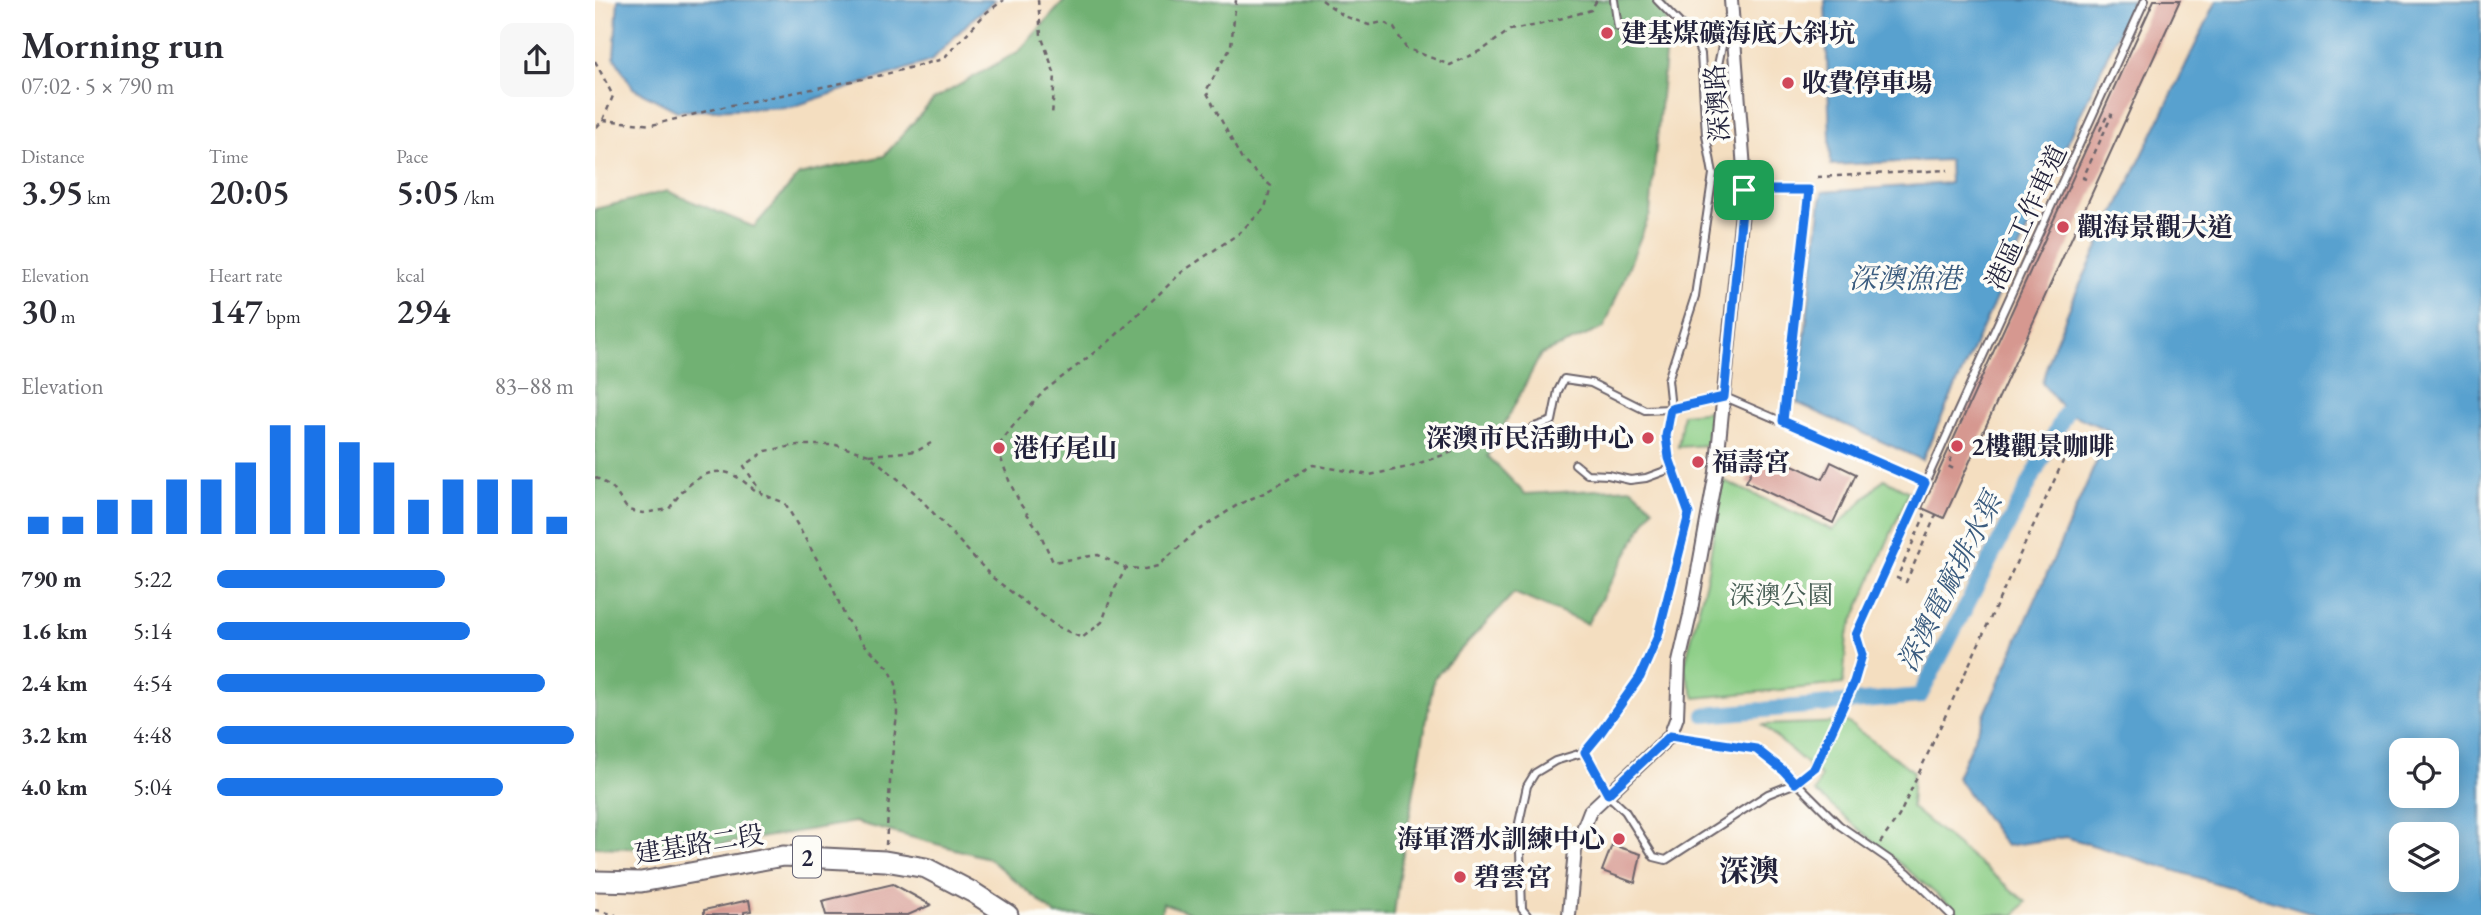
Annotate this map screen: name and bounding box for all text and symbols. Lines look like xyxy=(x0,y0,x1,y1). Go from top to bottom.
place label: 建基煤礦海底大斜坑 xyxy=(1621,16,1855,50)
text: Morning run xyxy=(21,20,224,69)
button: share xyxy=(500,23,574,97)
marker: 建基煤礦海底大斜坑 xyxy=(1599,25,1615,41)
street label: 深澳路 xyxy=(1697,63,1737,143)
place label: 收費停車場 xyxy=(1802,66,1932,100)
text: 07:02 · 5 × 790 m xyxy=(21,71,174,101)
marker: 收費停車場 xyxy=(1780,75,1796,91)
street label: 港區工作車道 xyxy=(1978,139,2074,295)
text: Distance xyxy=(21,144,84,169)
text: Time xyxy=(209,144,248,169)
text: Pace xyxy=(396,144,428,169)
pin xyxy=(1714,160,1774,220)
text: 3.95 xyxy=(21,169,83,214)
text: 20:05 xyxy=(209,169,290,214)
text: 5:05 xyxy=(396,169,460,214)
icon: arrive xyxy=(1725,171,1763,209)
text: km xyxy=(83,185,111,210)
text: /km xyxy=(460,185,495,210)
place label: 觀海景觀大道 xyxy=(2077,210,2233,244)
marker: 觀海景觀大道 xyxy=(2055,219,2071,235)
water label: 深澳漁港 xyxy=(1849,260,1965,296)
text: Elevation xyxy=(21,263,89,288)
text: Heart rate xyxy=(209,263,282,288)
text: kcal xyxy=(396,263,425,288)
text: 30 xyxy=(21,288,57,333)
text: 147 xyxy=(209,288,263,333)
text: 294 xyxy=(396,288,450,333)
text: m xyxy=(57,304,76,329)
text: bpm xyxy=(263,304,301,329)
text: Elevation xyxy=(21,371,104,401)
text: 83–88 m xyxy=(495,371,574,401)
place label: 深澳市民活動中心 xyxy=(1426,421,1634,455)
place label: 2樓觀景咖啡 xyxy=(1971,429,2115,463)
marker: 深澳市民活動中心 xyxy=(1640,430,1656,446)
place label: 港仔尾山 xyxy=(1013,431,1117,465)
marker: 2樓觀景咖啡 xyxy=(1949,438,1965,454)
marker: 港仔尾山 xyxy=(991,440,1007,456)
place label: 福壽宮 xyxy=(1712,445,1790,479)
marker: 福壽宮 xyxy=(1690,454,1706,470)
water label: 深澳電廠排水渠 xyxy=(1888,483,2011,677)
text: 790 m xyxy=(21,564,82,594)
text: 5:22 xyxy=(133,564,172,594)
park label: 深澳公園 xyxy=(1729,578,1833,612)
text: 1.6 km xyxy=(21,616,88,646)
text: 5:14 xyxy=(133,616,172,646)
text: 2.4 km xyxy=(21,668,88,698)
text: 4:54 xyxy=(133,668,172,698)
text: 3.2 km xyxy=(21,720,88,750)
text: 4:48 xyxy=(133,720,172,750)
map controls xyxy=(2389,738,2459,892)
button: locate xyxy=(2389,738,2459,808)
text: 4.0 km xyxy=(21,772,88,802)
text: 5:04 xyxy=(133,772,172,802)
street label: 建基路二段 xyxy=(632,817,766,871)
place label: 海軍潛水訓練中心 xyxy=(1397,822,1605,856)
button: layers xyxy=(2389,822,2459,892)
marker: 海軍潛水訓練中心 xyxy=(1611,831,1627,847)
road number: 2 xyxy=(793,836,821,878)
district label: 深澳 xyxy=(1719,851,1779,890)
place label: 碧雲宮 xyxy=(1474,860,1552,894)
marker: 碧雲宮 xyxy=(1452,869,1468,885)

